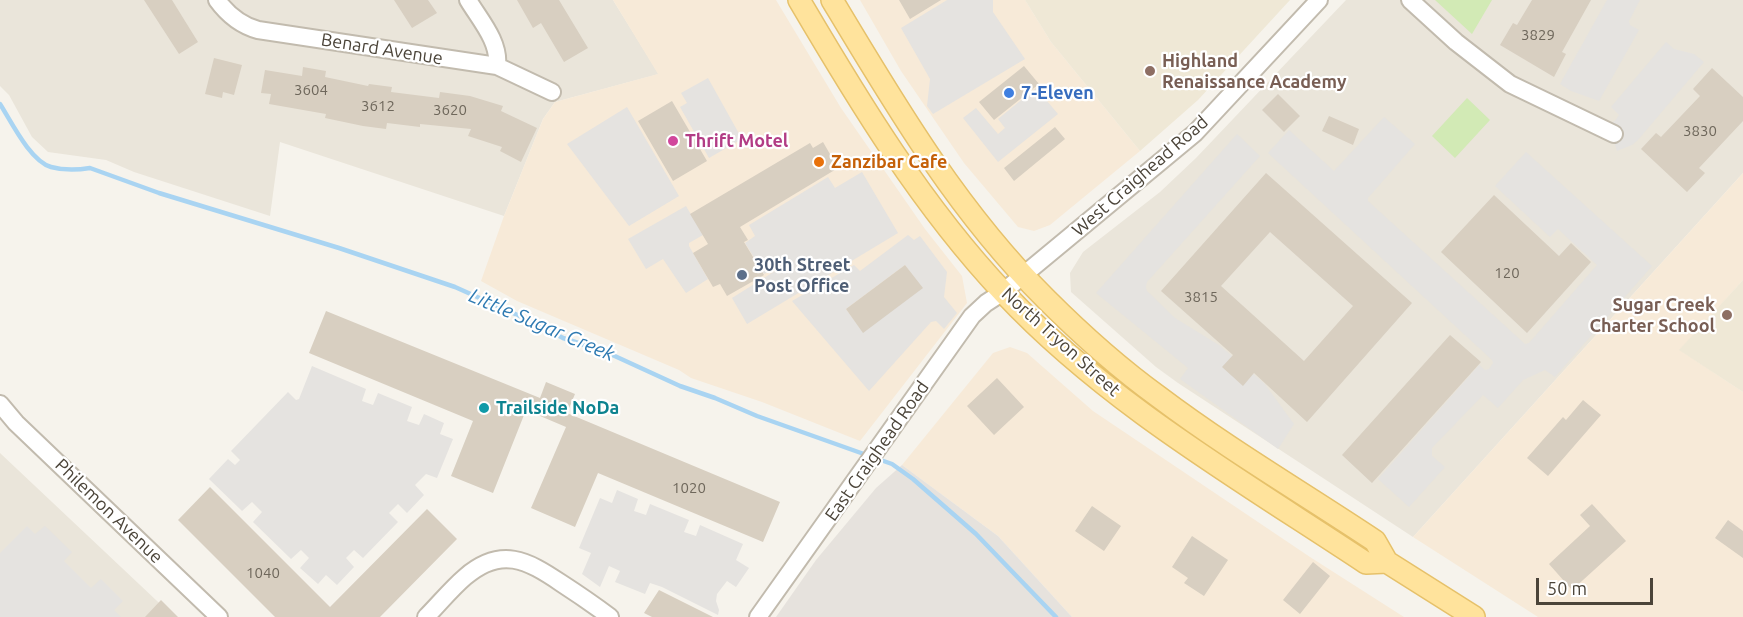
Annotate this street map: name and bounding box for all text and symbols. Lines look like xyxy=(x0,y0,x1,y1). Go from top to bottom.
house number: 3829 xyxy=(1521,26,1555,44)
street label: Benard Avenue xyxy=(320,29,444,69)
place label: Highland Renaissance Academy xyxy=(1162,50,1347,92)
marker: Highland Renaissance Academy xyxy=(1143,64,1157,78)
house number: 3604 xyxy=(294,81,328,99)
place label: 7-Eleven xyxy=(1021,82,1094,104)
marker: 7-Eleven xyxy=(1002,86,1016,100)
house number: 3612 xyxy=(361,97,395,115)
house number: 3620 xyxy=(433,101,467,119)
street label: West Craighead Road xyxy=(1068,111,1212,241)
house number: 3830 xyxy=(1683,122,1717,140)
place label: Thrift Motel xyxy=(685,130,788,152)
marker: Thrift Motel xyxy=(666,134,680,148)
place label: Zanzibar Cafe xyxy=(831,151,947,173)
marker: Zanzibar Cafe xyxy=(812,155,826,169)
place label: 30th Street Post Office xyxy=(754,254,851,296)
house number: 120 xyxy=(1494,264,1520,282)
marker: 30th Street Post Office xyxy=(735,268,749,282)
water label: Little Sugar Creek xyxy=(465,283,619,367)
street label: North Tryon Street xyxy=(997,283,1125,401)
house number: 3815 xyxy=(1184,288,1218,306)
place label: Sugar Creek Charter School xyxy=(1590,294,1715,336)
marker: Sugar Creek Charter School xyxy=(1720,308,1734,322)
street label: East Craighead Road xyxy=(821,377,933,525)
place label: Trailside NoDa xyxy=(496,397,619,419)
marker: Trailside NoDa xyxy=(477,401,491,415)
street label: Philemon Avenue xyxy=(51,454,167,568)
house number: 1020 xyxy=(672,479,706,497)
house number: 1040 xyxy=(246,564,280,582)
scale bar xyxy=(1539,566,1656,604)
text: 50 m xyxy=(1547,578,1587,598)

